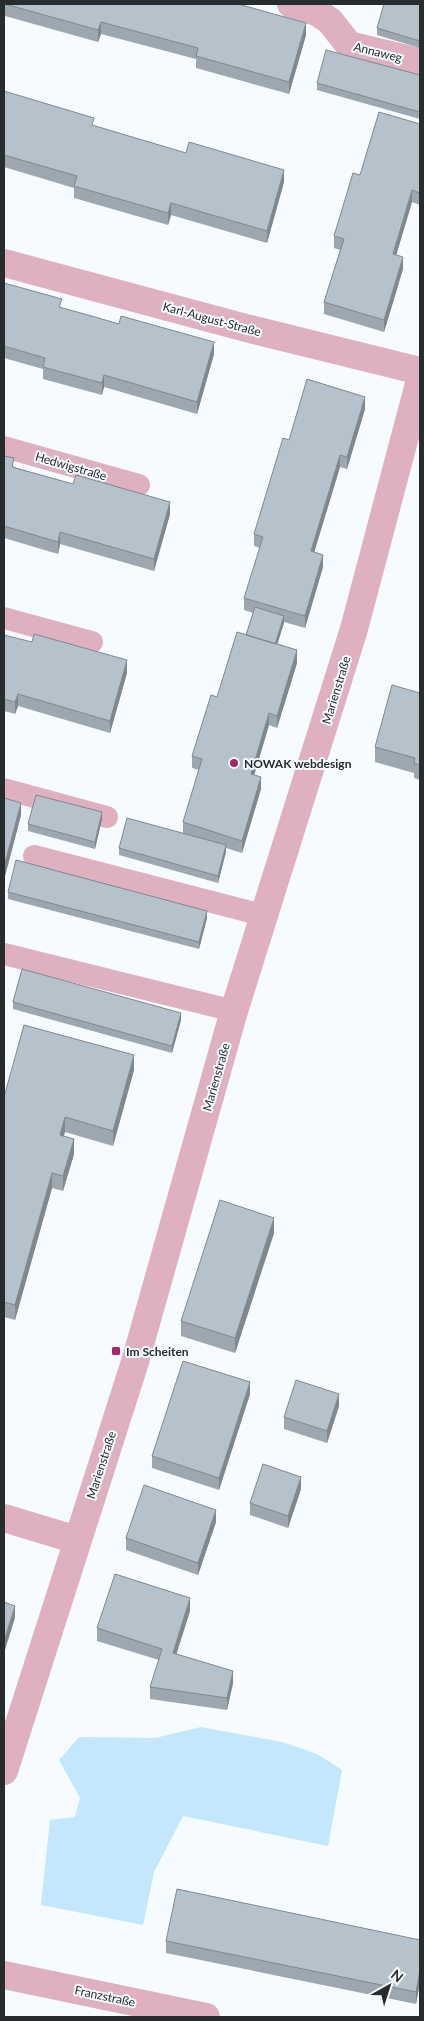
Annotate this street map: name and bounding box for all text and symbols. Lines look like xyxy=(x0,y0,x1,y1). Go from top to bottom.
street label: Annaweg xyxy=(352,39,404,65)
street label: Karl-August-Straße xyxy=(161,299,263,339)
street label: Hedwigstraße xyxy=(34,449,108,483)
street label: Marienstraße xyxy=(319,654,353,726)
place label: NOWAK webdesign xyxy=(244,756,352,771)
marker: NOWAK webdesign xyxy=(228,757,240,769)
street label: Marienstraße xyxy=(199,1041,233,1113)
place label: Im Scheiten xyxy=(126,1344,189,1359)
marker: Im Scheiten xyxy=(110,1345,122,1357)
street label: Marienstraße xyxy=(83,1429,119,1501)
north arrow xyxy=(364,1961,414,2011)
text: N xyxy=(388,1966,407,1986)
street label: Franzstraße xyxy=(73,1982,137,2010)

